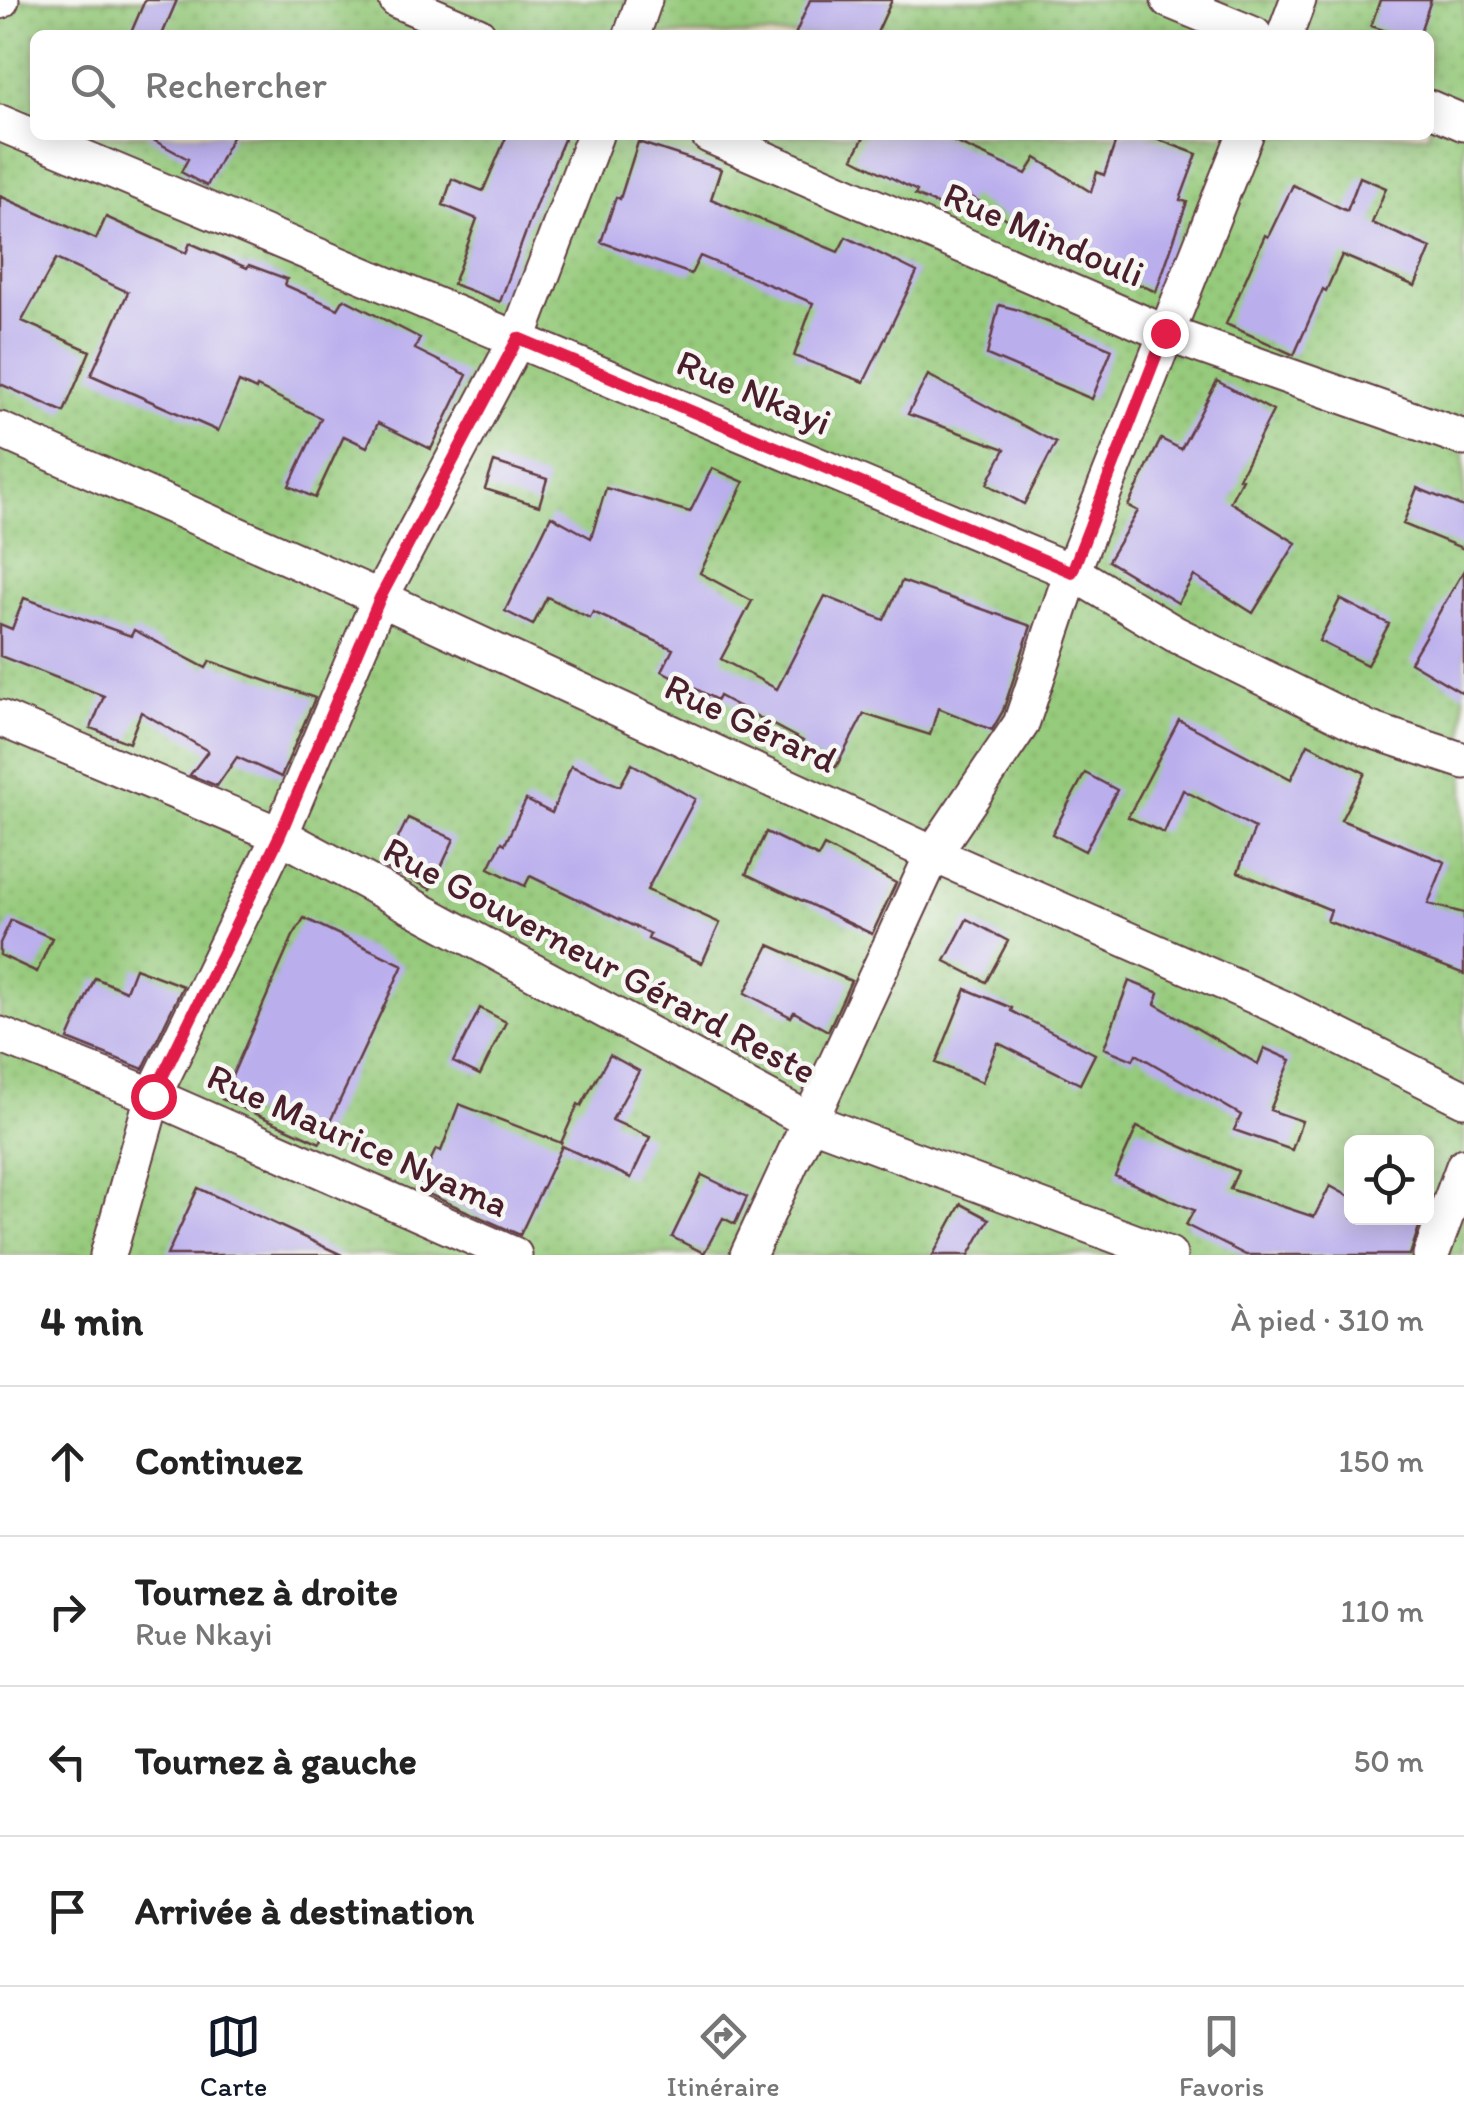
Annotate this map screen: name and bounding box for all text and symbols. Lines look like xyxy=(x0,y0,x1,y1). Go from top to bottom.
search box xyxy=(30,30,1434,140)
icon: search xyxy=(65,58,120,113)
text: Rechercher xyxy=(145,62,327,108)
street label: Rue Mindouli xyxy=(937,171,1151,297)
route end xyxy=(1143,311,1189,357)
street label: Rue Nkayi xyxy=(670,339,838,445)
street label: Rue Gérard xyxy=(658,663,845,783)
street label: Rue Gouverneur Gérard Reste xyxy=(376,826,824,1094)
street label: Rue Maurice Nyama xyxy=(200,1053,516,1227)
route start xyxy=(131,1074,177,1120)
map controls xyxy=(1344,1135,1434,1225)
button: locate xyxy=(1344,1135,1434,1225)
text: 4 min xyxy=(40,1295,143,1346)
text: À pied · 310 m xyxy=(1231,1301,1424,1339)
icon: ahead xyxy=(40,1434,95,1489)
text: Continuez xyxy=(135,1438,303,1484)
text: 150 m xyxy=(1339,1442,1424,1480)
text: Tournez à droite xyxy=(135,1569,398,1615)
icon: right xyxy=(40,1584,95,1639)
text: 110 m xyxy=(1340,1592,1424,1630)
text: Rue Nkayi xyxy=(135,1615,272,1653)
icon: left xyxy=(40,1734,95,1789)
text: Tournez à gauche xyxy=(135,1738,417,1784)
text: 50 m xyxy=(1353,1742,1424,1780)
icon: arrive xyxy=(40,1884,95,1939)
text: Arrivée à destination xyxy=(135,1888,474,1934)
tab: Carte xyxy=(200,2009,267,2103)
tab: Itinéraire xyxy=(667,2009,780,2103)
tab: Favoris xyxy=(1179,2009,1264,2103)

